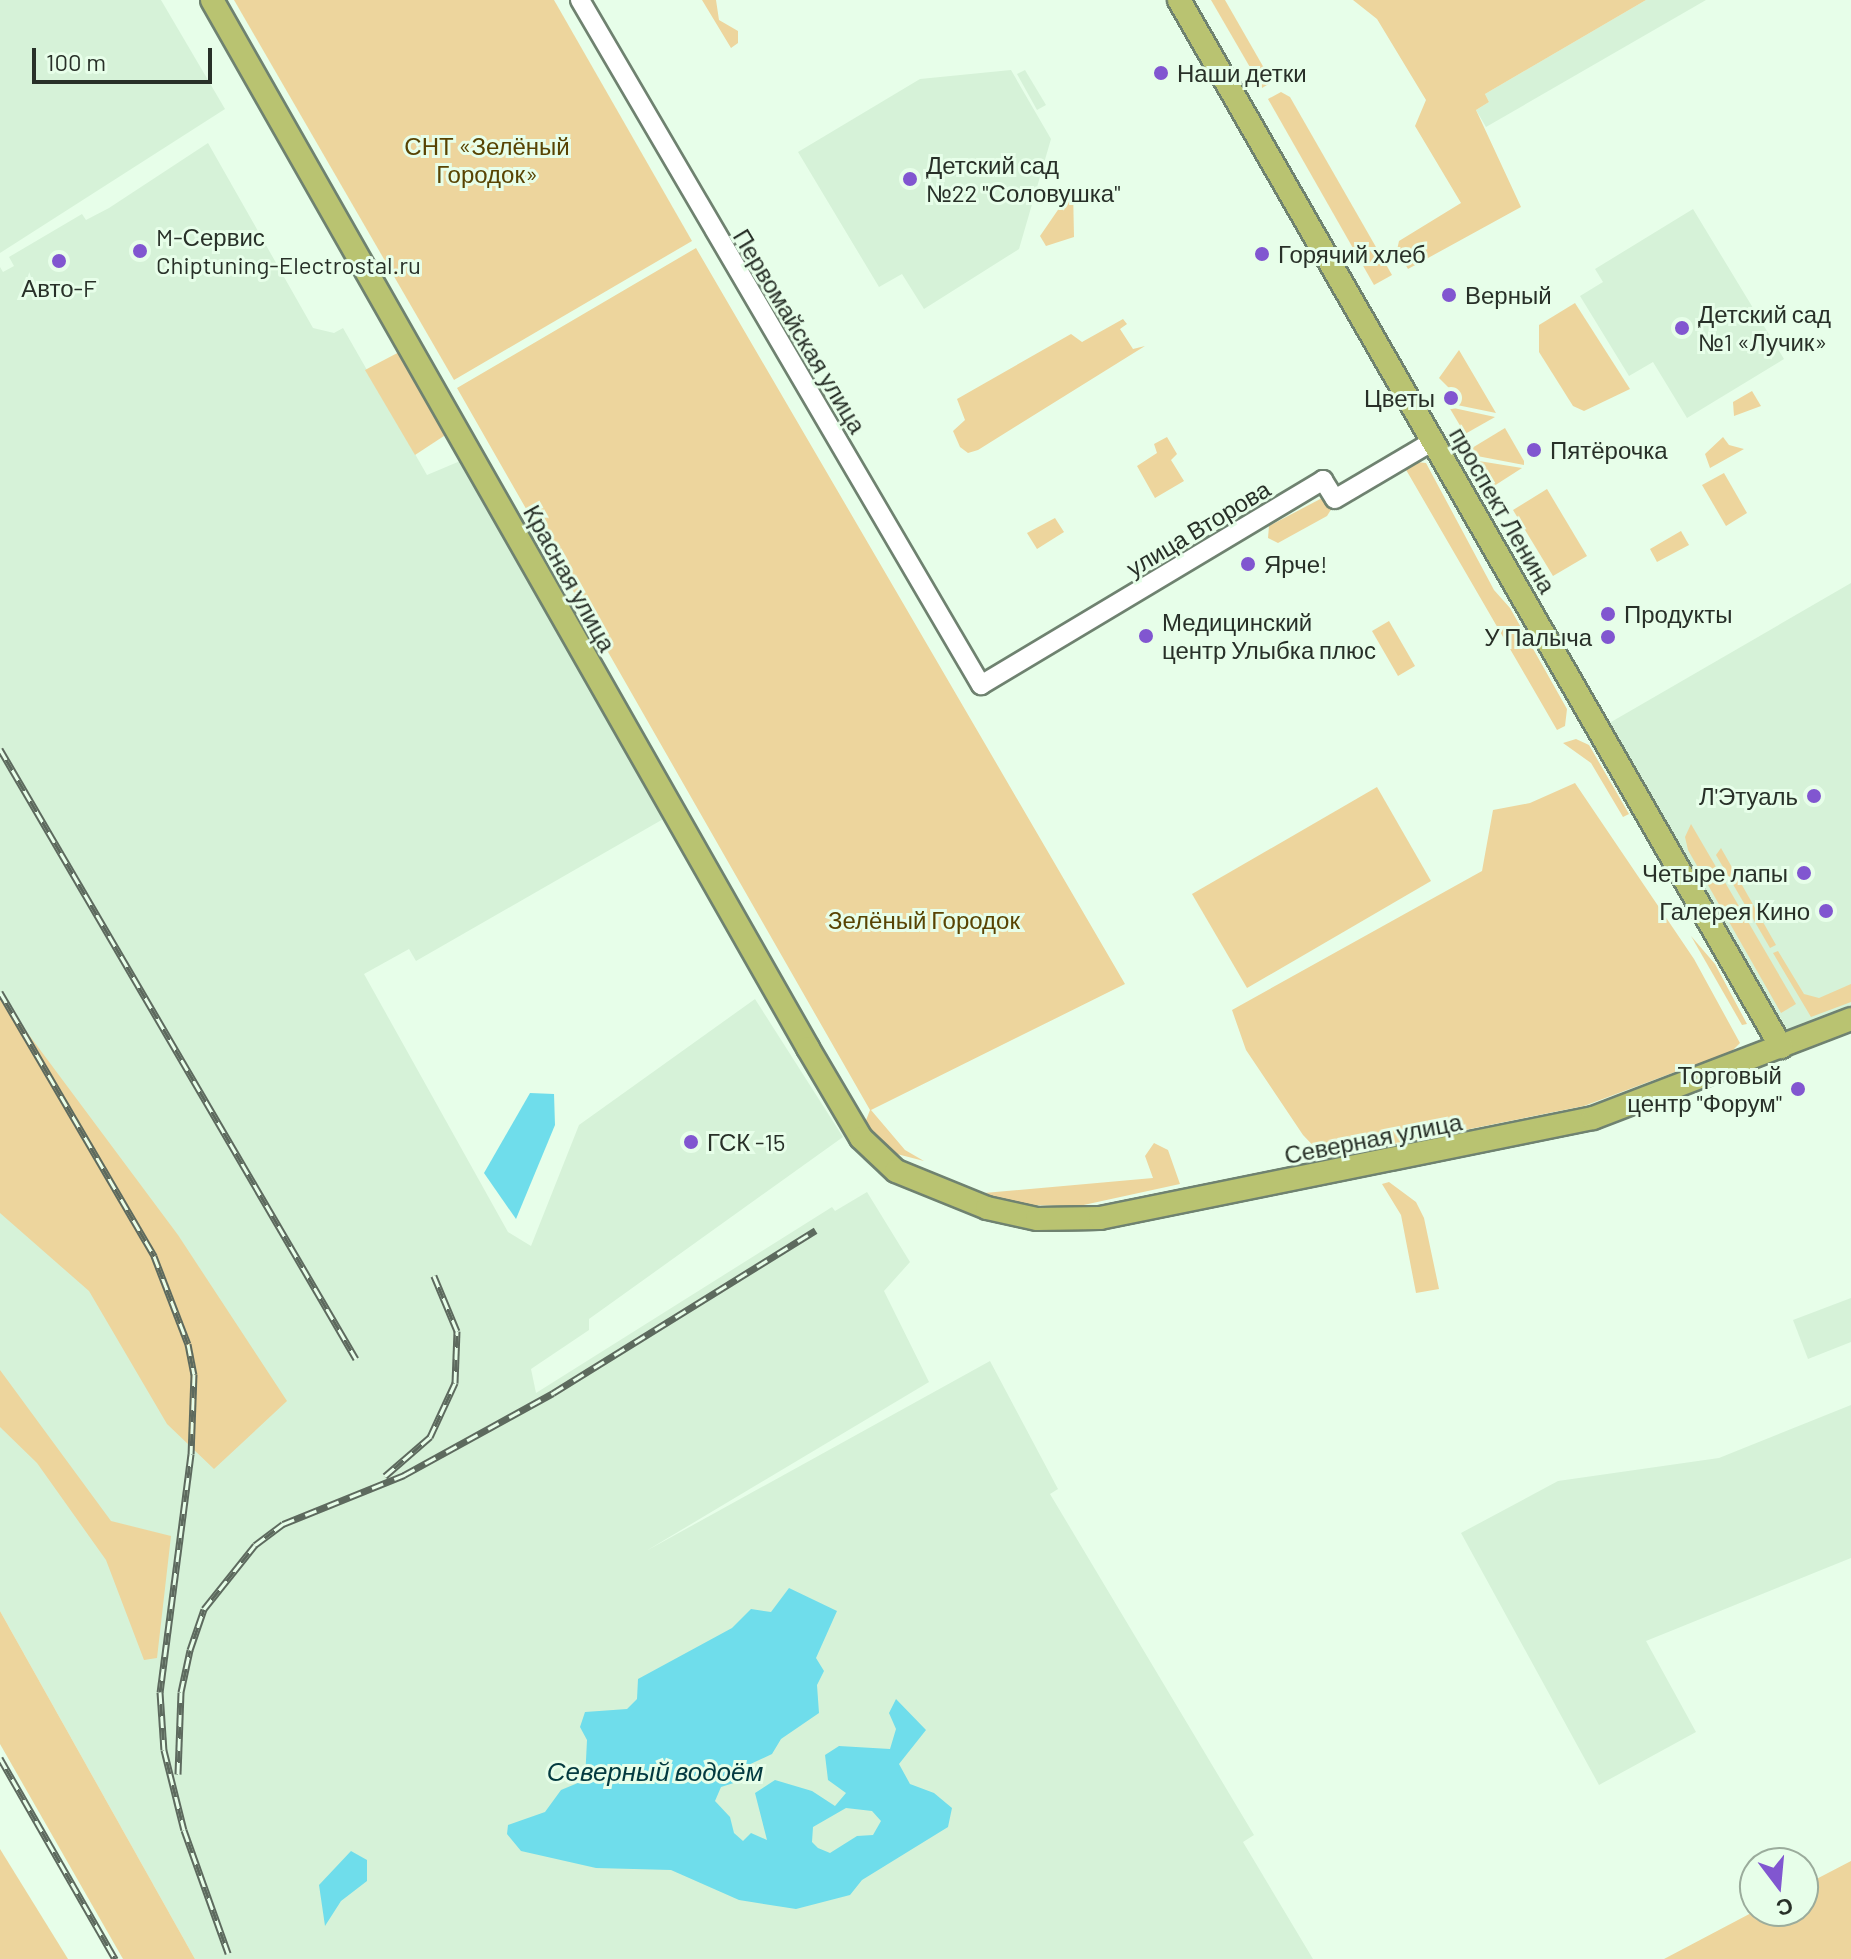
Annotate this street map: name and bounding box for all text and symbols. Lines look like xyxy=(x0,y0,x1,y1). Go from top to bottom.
scale bar xyxy=(36,32,216,82)
text: 100 m xyxy=(46,47,106,76)
place label: Наши детки xyxy=(1177,59,1307,87)
marker: Наши детки xyxy=(1152,64,1170,82)
park label: СНТ «Зелёный Городок» xyxy=(404,132,570,188)
place label: Детский сад №22 "Соловушка" xyxy=(926,151,1121,207)
marker: Детский сад №22 "Соловушка" xyxy=(901,170,919,188)
place label: M-Сервис Chiptuning-Electrostal.ru xyxy=(156,223,421,279)
street label: Первомайская улица xyxy=(728,224,872,438)
place label: Горячий хлеб xyxy=(1278,240,1426,268)
marker: M-Сервис Chiptuning-Electrostal.ru xyxy=(131,242,149,260)
marker: Горячий хлеб xyxy=(1253,245,1271,263)
marker: Авто-F xyxy=(50,252,68,270)
place label: Авто-F xyxy=(21,274,97,302)
place label: Верный xyxy=(1465,281,1552,309)
marker: Верный xyxy=(1440,286,1458,304)
place label: Детский сад №1 «Лучик» xyxy=(1698,300,1831,356)
marker: Детский сад №1 «Лучик» xyxy=(1673,319,1691,337)
place label: Цветы xyxy=(1364,384,1435,412)
marker: Цветы xyxy=(1442,389,1460,407)
street label: проспект Ленина xyxy=(1444,422,1562,598)
place label: Пятёрочка xyxy=(1550,436,1668,464)
marker: Пятёрочка xyxy=(1525,441,1543,459)
street label: улица Второва xyxy=(1121,474,1275,582)
street label: Красная улица xyxy=(518,500,622,656)
place label: Ярче! xyxy=(1264,550,1328,578)
marker: Ярче! xyxy=(1239,555,1257,573)
place label: Продукты xyxy=(1624,600,1732,628)
marker: Продукты xyxy=(1599,605,1617,623)
place label: Медицинский центр Улыбка плюс xyxy=(1162,608,1376,664)
place label: У Палыча xyxy=(1484,623,1592,651)
marker: Медицинский центр Улыбка плюс xyxy=(1137,627,1155,645)
marker: У Палыча xyxy=(1599,628,1617,646)
place label: Л'Этуаль xyxy=(1699,782,1798,810)
marker: Л'Этуаль xyxy=(1805,787,1823,805)
place label: Четыре лапы xyxy=(1642,859,1788,887)
marker: Четыре лапы xyxy=(1795,864,1813,882)
place label: Галерея Кино xyxy=(1659,897,1810,925)
marker: Галерея Кино xyxy=(1817,902,1835,920)
park label: Зелёный Городок xyxy=(828,906,1020,934)
place label: Торговый центр "Форум" xyxy=(1627,1061,1782,1117)
marker: Торговый центр "Форум" xyxy=(1789,1080,1807,1098)
street label: Северная улица xyxy=(1282,1107,1464,1169)
place label: ГСК -15 xyxy=(707,1128,785,1156)
marker: ГСК -15 xyxy=(682,1133,700,1151)
water label: Северный водоём xyxy=(547,1755,763,1787)
north arrow xyxy=(1739,1847,1819,1927)
text: С xyxy=(1774,1893,1796,1923)

